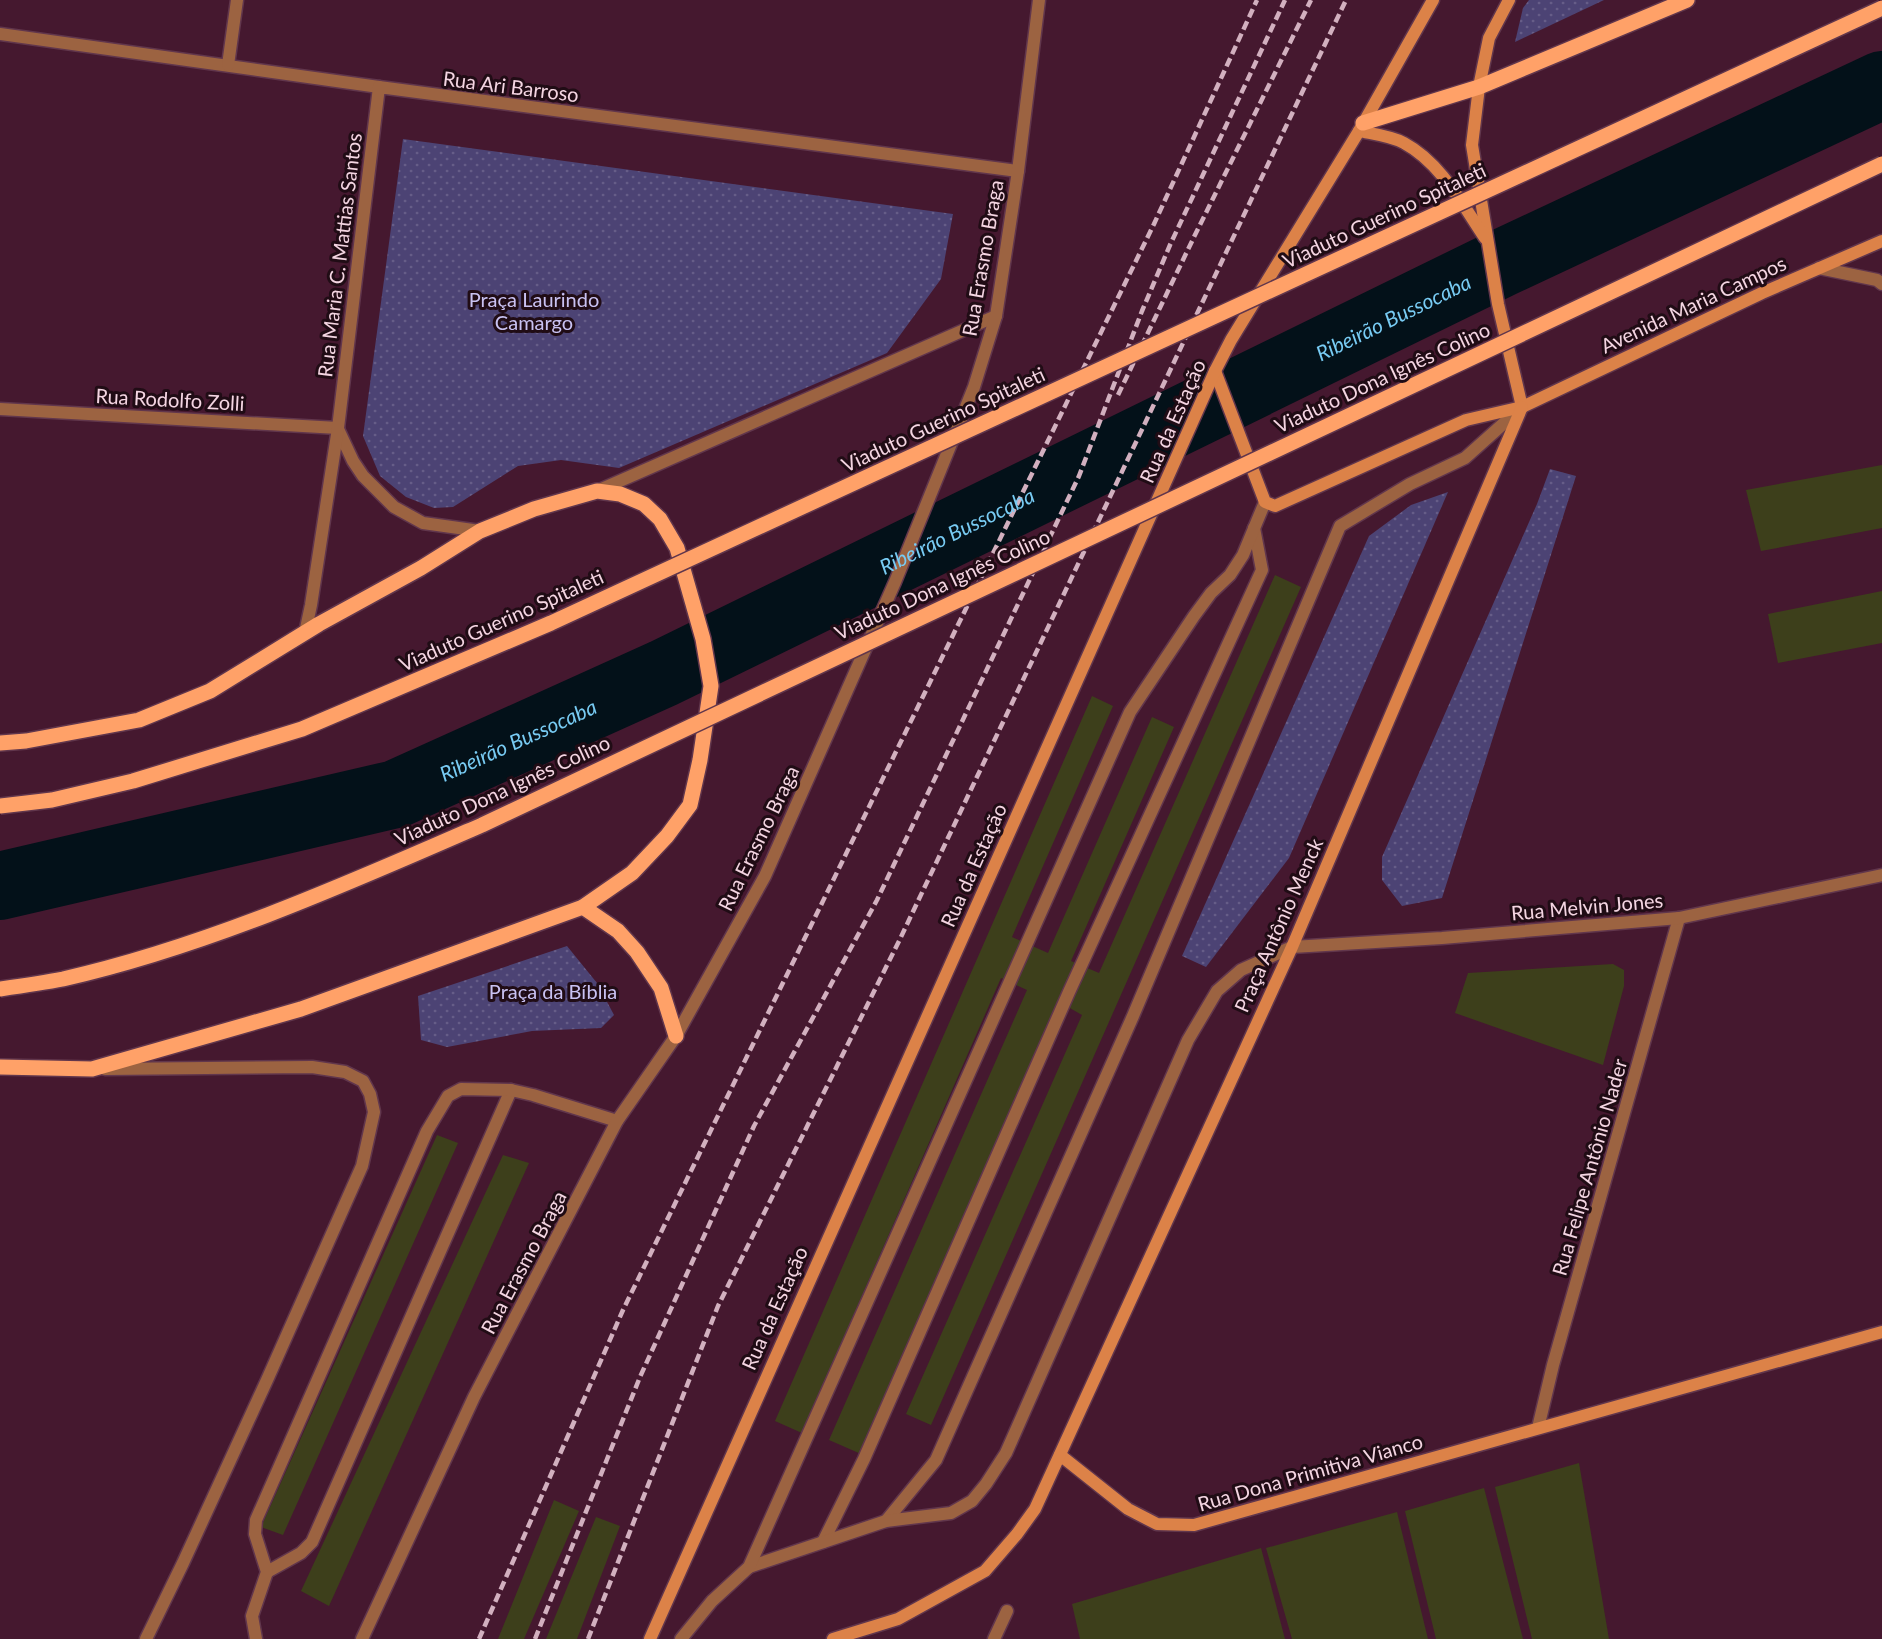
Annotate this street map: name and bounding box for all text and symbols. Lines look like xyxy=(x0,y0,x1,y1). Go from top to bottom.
street label: Rua Ari Barroso xyxy=(442,66,580,106)
street label: Rua Maria C. Mattias Santos xyxy=(312,131,366,379)
street label: Viaduto Guerino Spitaleti xyxy=(1279,157,1489,273)
street label: Rua Erasmo Braga xyxy=(956,178,1008,338)
street label: Avenida Maria Campos xyxy=(1596,250,1790,358)
water label: Ribeirão Bussocaba xyxy=(1311,268,1474,365)
park label: Praça Laurindo Camargo xyxy=(469,287,599,334)
street label: Viaduto Dona Ignês Colino xyxy=(1271,317,1493,437)
street label: Rua da Estação xyxy=(1134,356,1210,486)
street label: Viaduto Guerino Spitaleti xyxy=(838,361,1048,477)
street label: Rua Rodolfo Zolli xyxy=(95,383,245,415)
water label: Ribeirão Bussocaba xyxy=(875,482,1038,578)
street label: Viaduto Dona Ignês Colino xyxy=(831,524,1053,644)
street label: Viaduto Guerino Spitaleti xyxy=(395,564,607,676)
water label: Ribeirão Bussocaba xyxy=(435,693,600,785)
street label: Viaduto Dona Ignês Colino xyxy=(391,730,613,850)
street label: Rua Erasmo Braga xyxy=(713,762,803,914)
street label: Rua da Estação xyxy=(935,800,1011,930)
street label: Praça Antônio Menck xyxy=(1229,834,1328,1016)
street label: Rua Melvin Jones xyxy=(1510,887,1664,925)
park label: Praça da Bíblia xyxy=(489,979,617,1003)
street label: Rua Felipe Antônio Nader xyxy=(1547,1055,1632,1278)
street label: Rua Erasmo Braga xyxy=(475,1186,571,1338)
street label: Rua da Estação xyxy=(736,1243,812,1373)
street label: Rua Dona Primitiva Vianco xyxy=(1195,1428,1425,1516)

